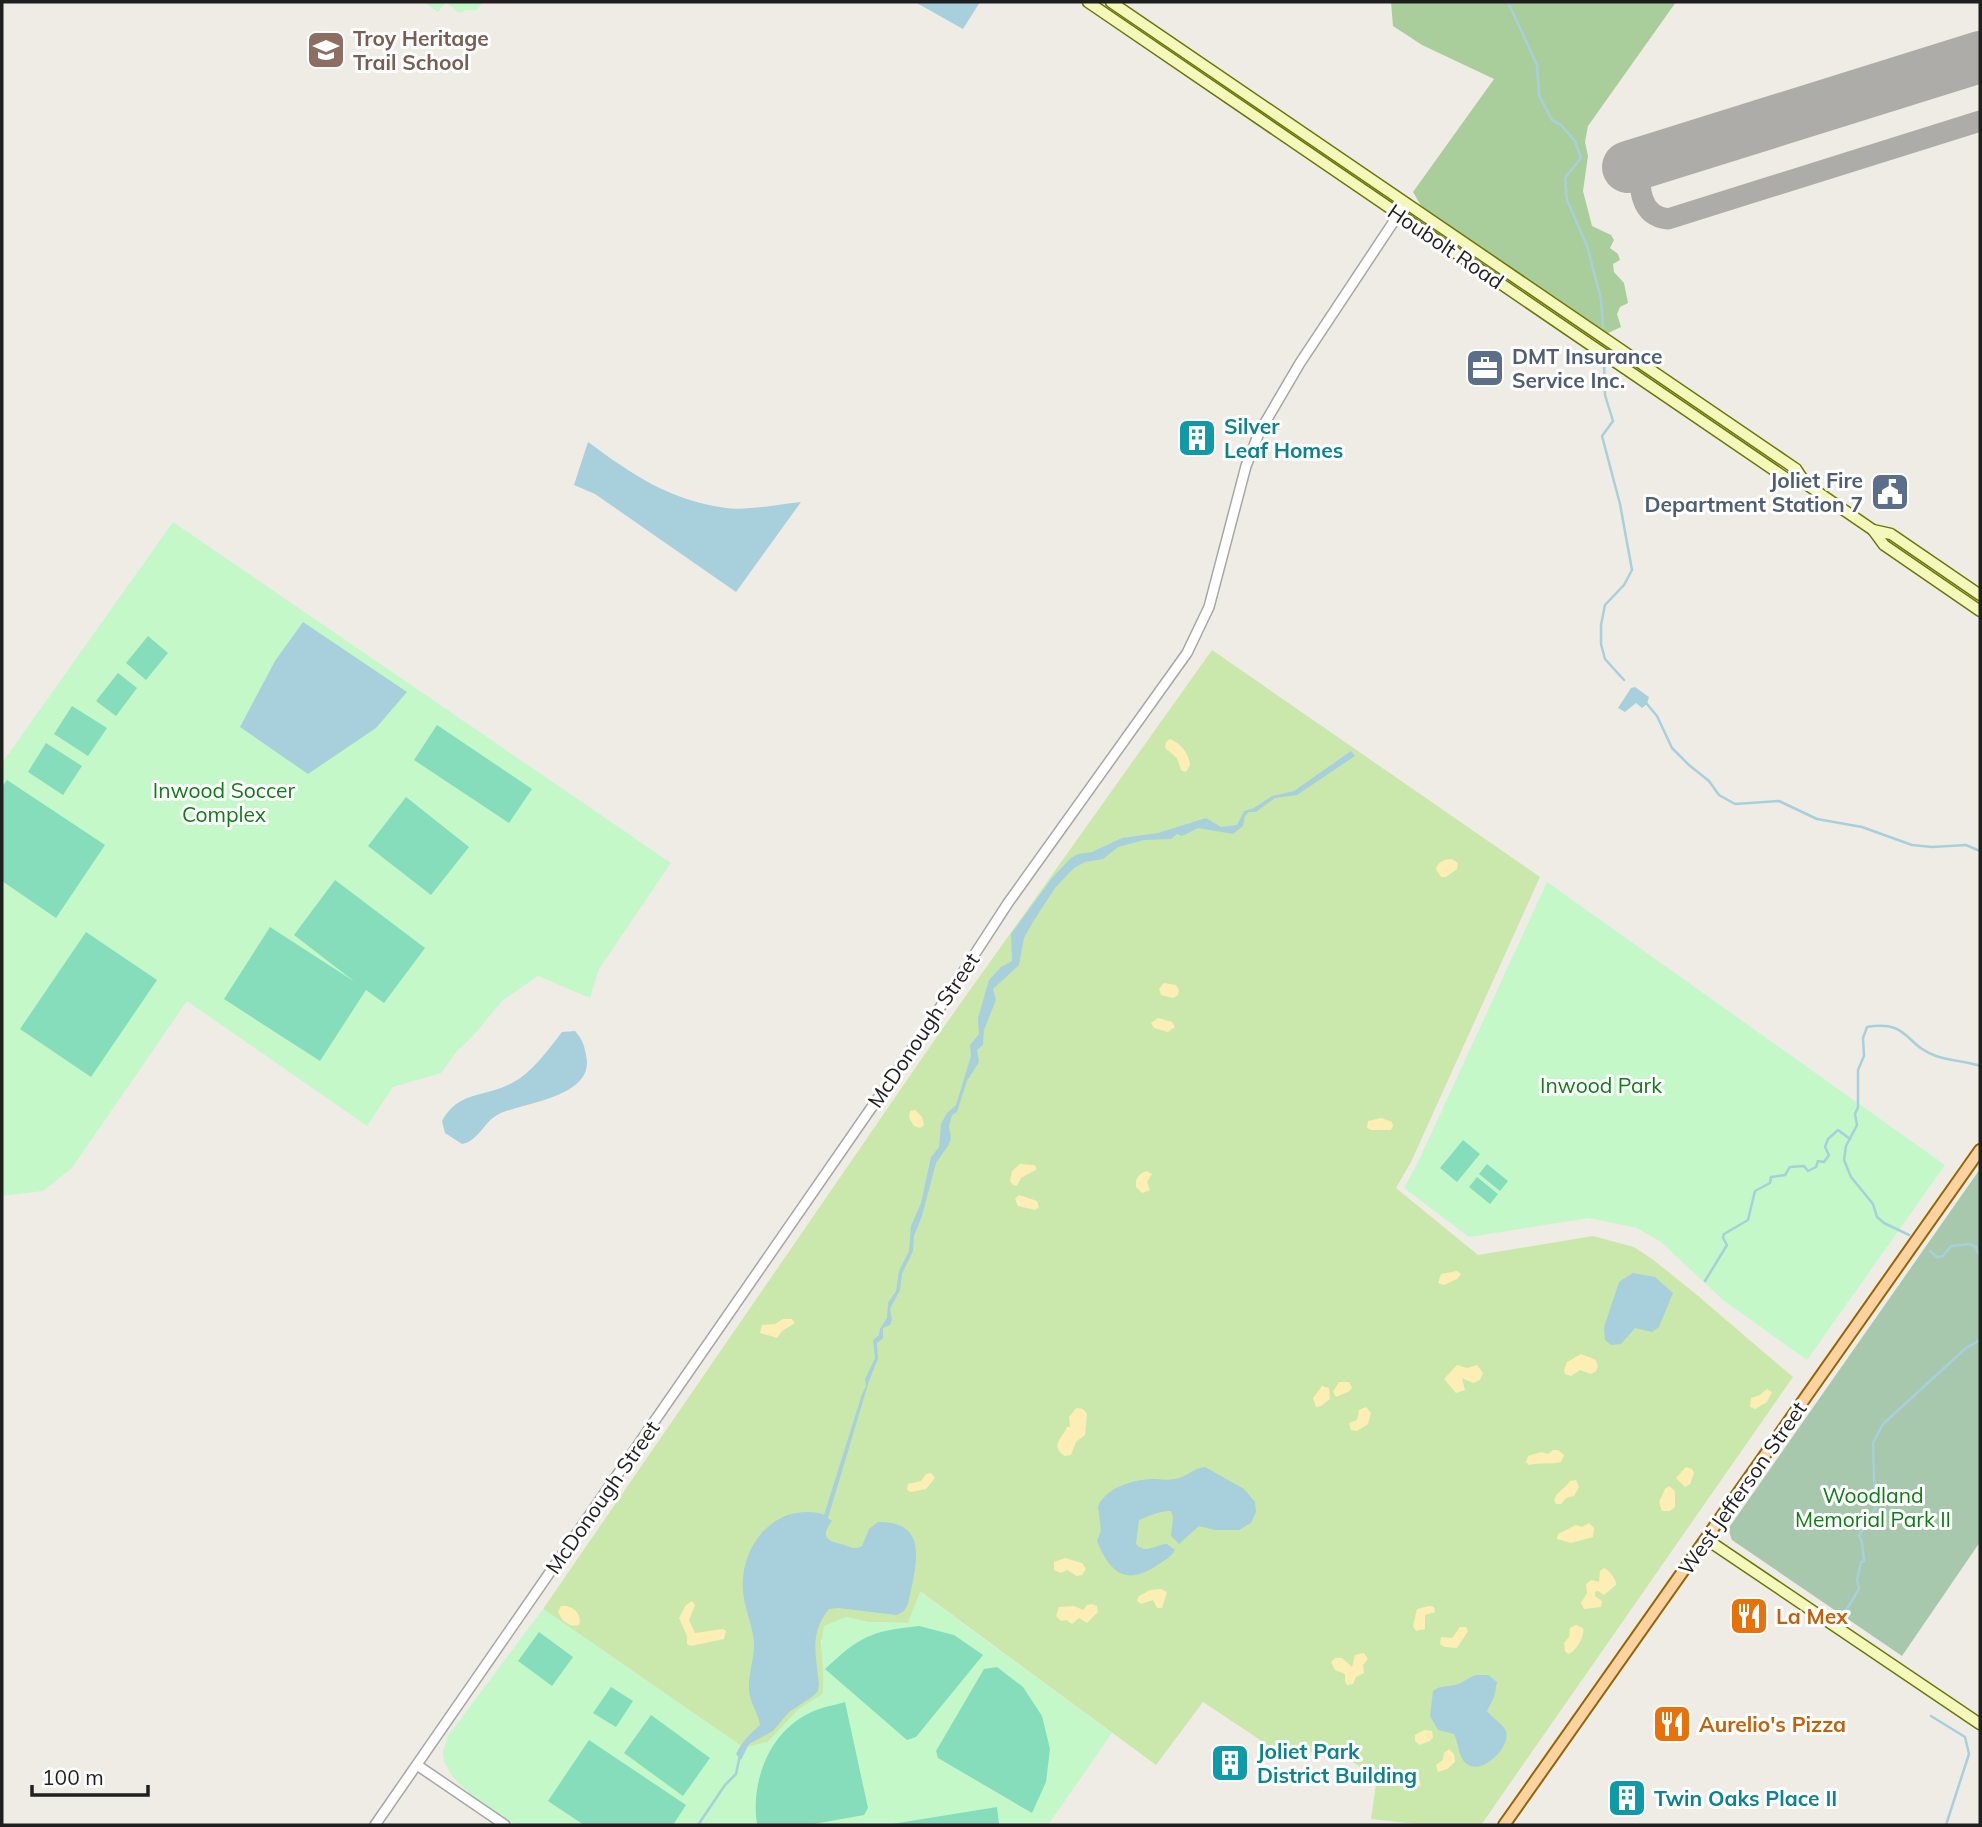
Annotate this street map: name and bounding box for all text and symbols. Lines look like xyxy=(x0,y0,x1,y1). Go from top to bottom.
place label: Troy Heritage Trail School xyxy=(353,25,489,75)
school or university icon: Troy Heritage Trail School xyxy=(305,29,347,71)
street label: Houbolt Road xyxy=(1383,198,1509,294)
place label: DMT Insurance Service Inc. xyxy=(1512,343,1662,393)
office icon: DMT Insurance Service Inc. xyxy=(1464,347,1506,389)
place label: Silver Leaf Homes xyxy=(1224,413,1343,463)
building icon: Silver Leaf Homes xyxy=(1176,417,1218,459)
place label: Joliet Fire Department Station 7 xyxy=(1645,467,1863,517)
public building icon: Joliet Fire Department Station 7 xyxy=(1869,471,1911,513)
park label: Inwood Soccer Complex xyxy=(153,777,296,827)
street label: McDonough Street xyxy=(862,948,984,1112)
park label: Inwood Park xyxy=(1540,1072,1662,1098)
street label: West Jefferson Street xyxy=(1672,1396,1812,1580)
street label: McDonough Street xyxy=(539,1415,665,1579)
park label: Woodland Memorial Park II xyxy=(1795,1482,1951,1532)
restaurant icon: La Mex xyxy=(1728,1595,1770,1637)
place label: La Mex xyxy=(1776,1603,1848,1629)
restaurant icon: Aurelio's Pizza xyxy=(1651,1703,1693,1745)
place label: Aurelio's Pizza xyxy=(1699,1711,1846,1737)
place label: Joliet Park District Building xyxy=(1257,1738,1417,1788)
building icon: Joliet Park District Building xyxy=(1209,1742,1251,1784)
scale bar xyxy=(32,1754,147,1798)
text: 100 m xyxy=(42,1764,104,1790)
building icon: Twin Oaks Place II xyxy=(1606,1777,1648,1819)
place label: Twin Oaks Place II xyxy=(1654,1785,1837,1811)

